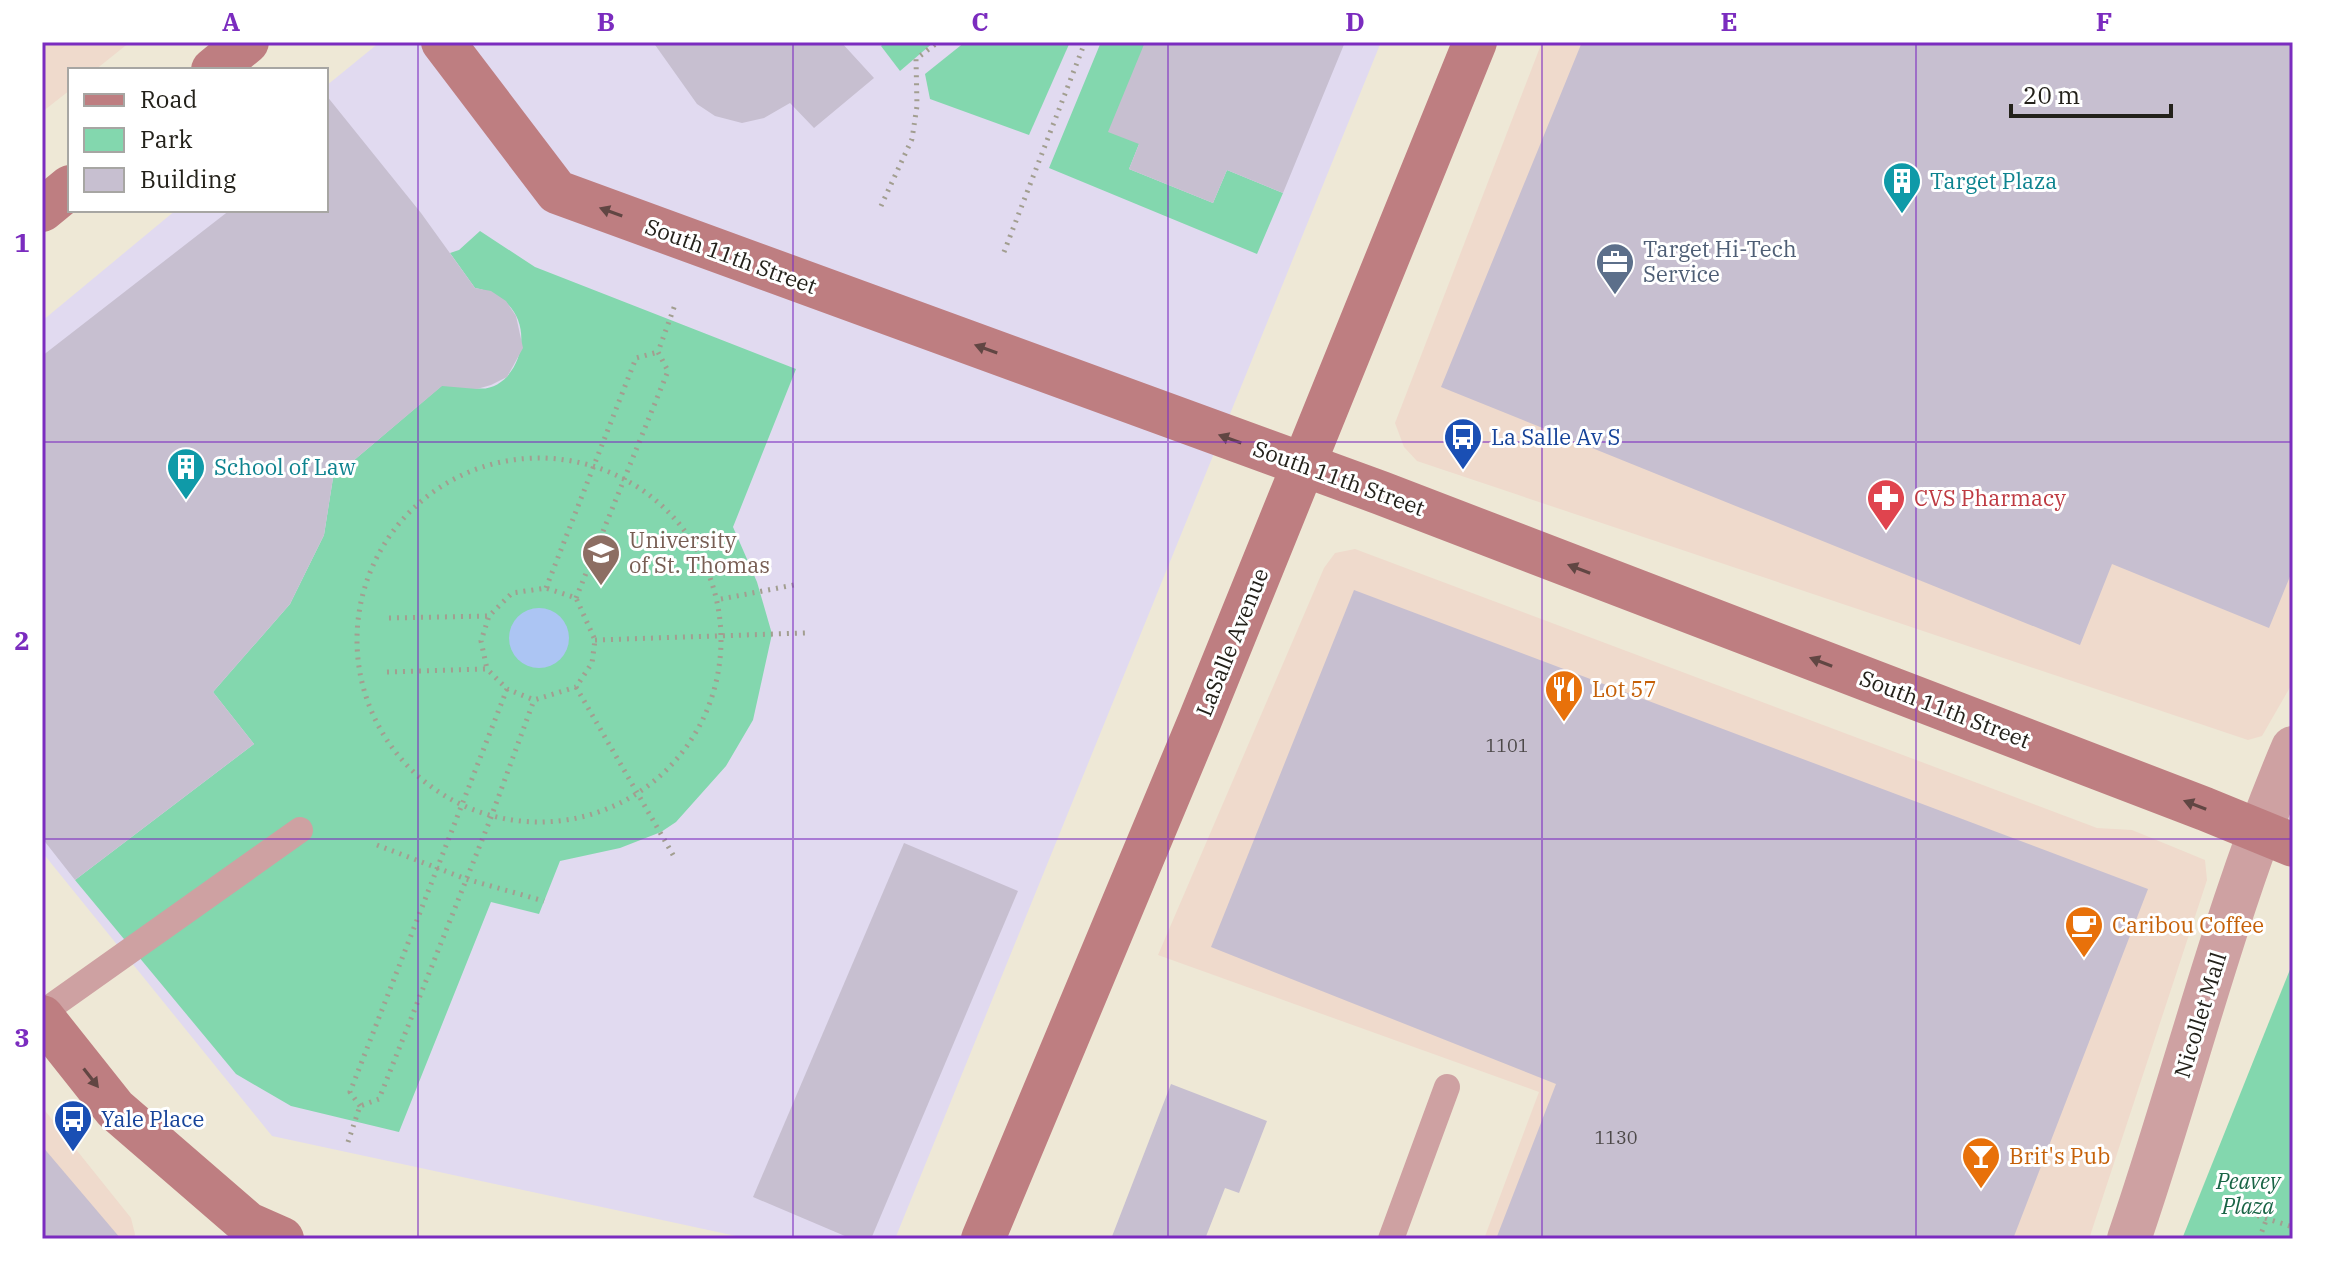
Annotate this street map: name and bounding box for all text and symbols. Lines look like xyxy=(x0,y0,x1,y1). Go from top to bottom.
text: A xyxy=(222,4,240,38)
text: B xyxy=(597,4,615,38)
text: C xyxy=(971,4,989,38)
text: D xyxy=(1345,4,1365,38)
text: E xyxy=(1720,4,1738,38)
text: F xyxy=(2096,4,2112,38)
legend xyxy=(68,68,328,212)
scale bar xyxy=(2011,68,2171,118)
text: 20 m xyxy=(2023,79,2080,111)
text: Road xyxy=(140,83,197,115)
text: Park xyxy=(140,123,192,155)
building icon: Target Plaza xyxy=(1881,160,1923,215)
text: Building xyxy=(140,163,236,195)
place label: Target Plaza xyxy=(1930,166,2057,195)
one-way arrow xyxy=(599,205,623,217)
street label: South 11th Street xyxy=(641,211,821,300)
text: 1 xyxy=(14,225,30,259)
place label: Target Hi-Tech Service xyxy=(1643,234,1797,288)
office icon: Target Hi-Tech Service xyxy=(1594,241,1636,296)
one-way arrow xyxy=(974,342,998,355)
bus stop icon: La Salle Av S xyxy=(1442,416,1484,471)
place label: La Salle Av S xyxy=(1491,422,1621,451)
one-way arrow xyxy=(1218,432,1242,444)
street label: South 11th Street xyxy=(1249,433,1429,522)
building icon: School of Law xyxy=(165,446,207,501)
place label: School of Law xyxy=(214,452,356,481)
pharmacy icon: CVS Pharmacy xyxy=(1865,477,1907,532)
place label: CVS Pharmacy xyxy=(1914,483,2066,512)
place label: University of St. Thomas xyxy=(629,525,770,579)
school or university icon: University of St. Thomas xyxy=(580,532,622,587)
one-way arrow xyxy=(1567,562,1591,575)
street label: LaSalle Avenue xyxy=(1189,563,1274,720)
text: 2 xyxy=(14,623,30,657)
one-way arrow xyxy=(1809,655,1833,668)
street label: South 11th Street xyxy=(1856,663,2035,754)
restaurant icon: Lot 57 xyxy=(1543,668,1585,723)
place label: Lot 57 xyxy=(1592,674,1657,703)
house number: 1101 xyxy=(1485,734,1529,757)
one-way arrow xyxy=(2183,798,2207,811)
cafe icon: Caribou Coffee xyxy=(2063,904,2105,959)
place label: Caribou Coffee xyxy=(2112,910,2264,939)
street label: Nicollet Mall xyxy=(2167,949,2232,1081)
text: 3 xyxy=(14,1020,30,1054)
one-way arrow xyxy=(82,1068,98,1088)
bus stop icon: Yale Place xyxy=(52,1098,94,1153)
place label: Yale Place xyxy=(101,1104,204,1133)
house number: 1130 xyxy=(1594,1126,1638,1149)
bar icon: Brit's Pub xyxy=(1960,1135,2002,1190)
place label: Brit's Pub xyxy=(2009,1141,2110,1170)
park label: Peavey Plaza xyxy=(2215,1166,2282,1220)

